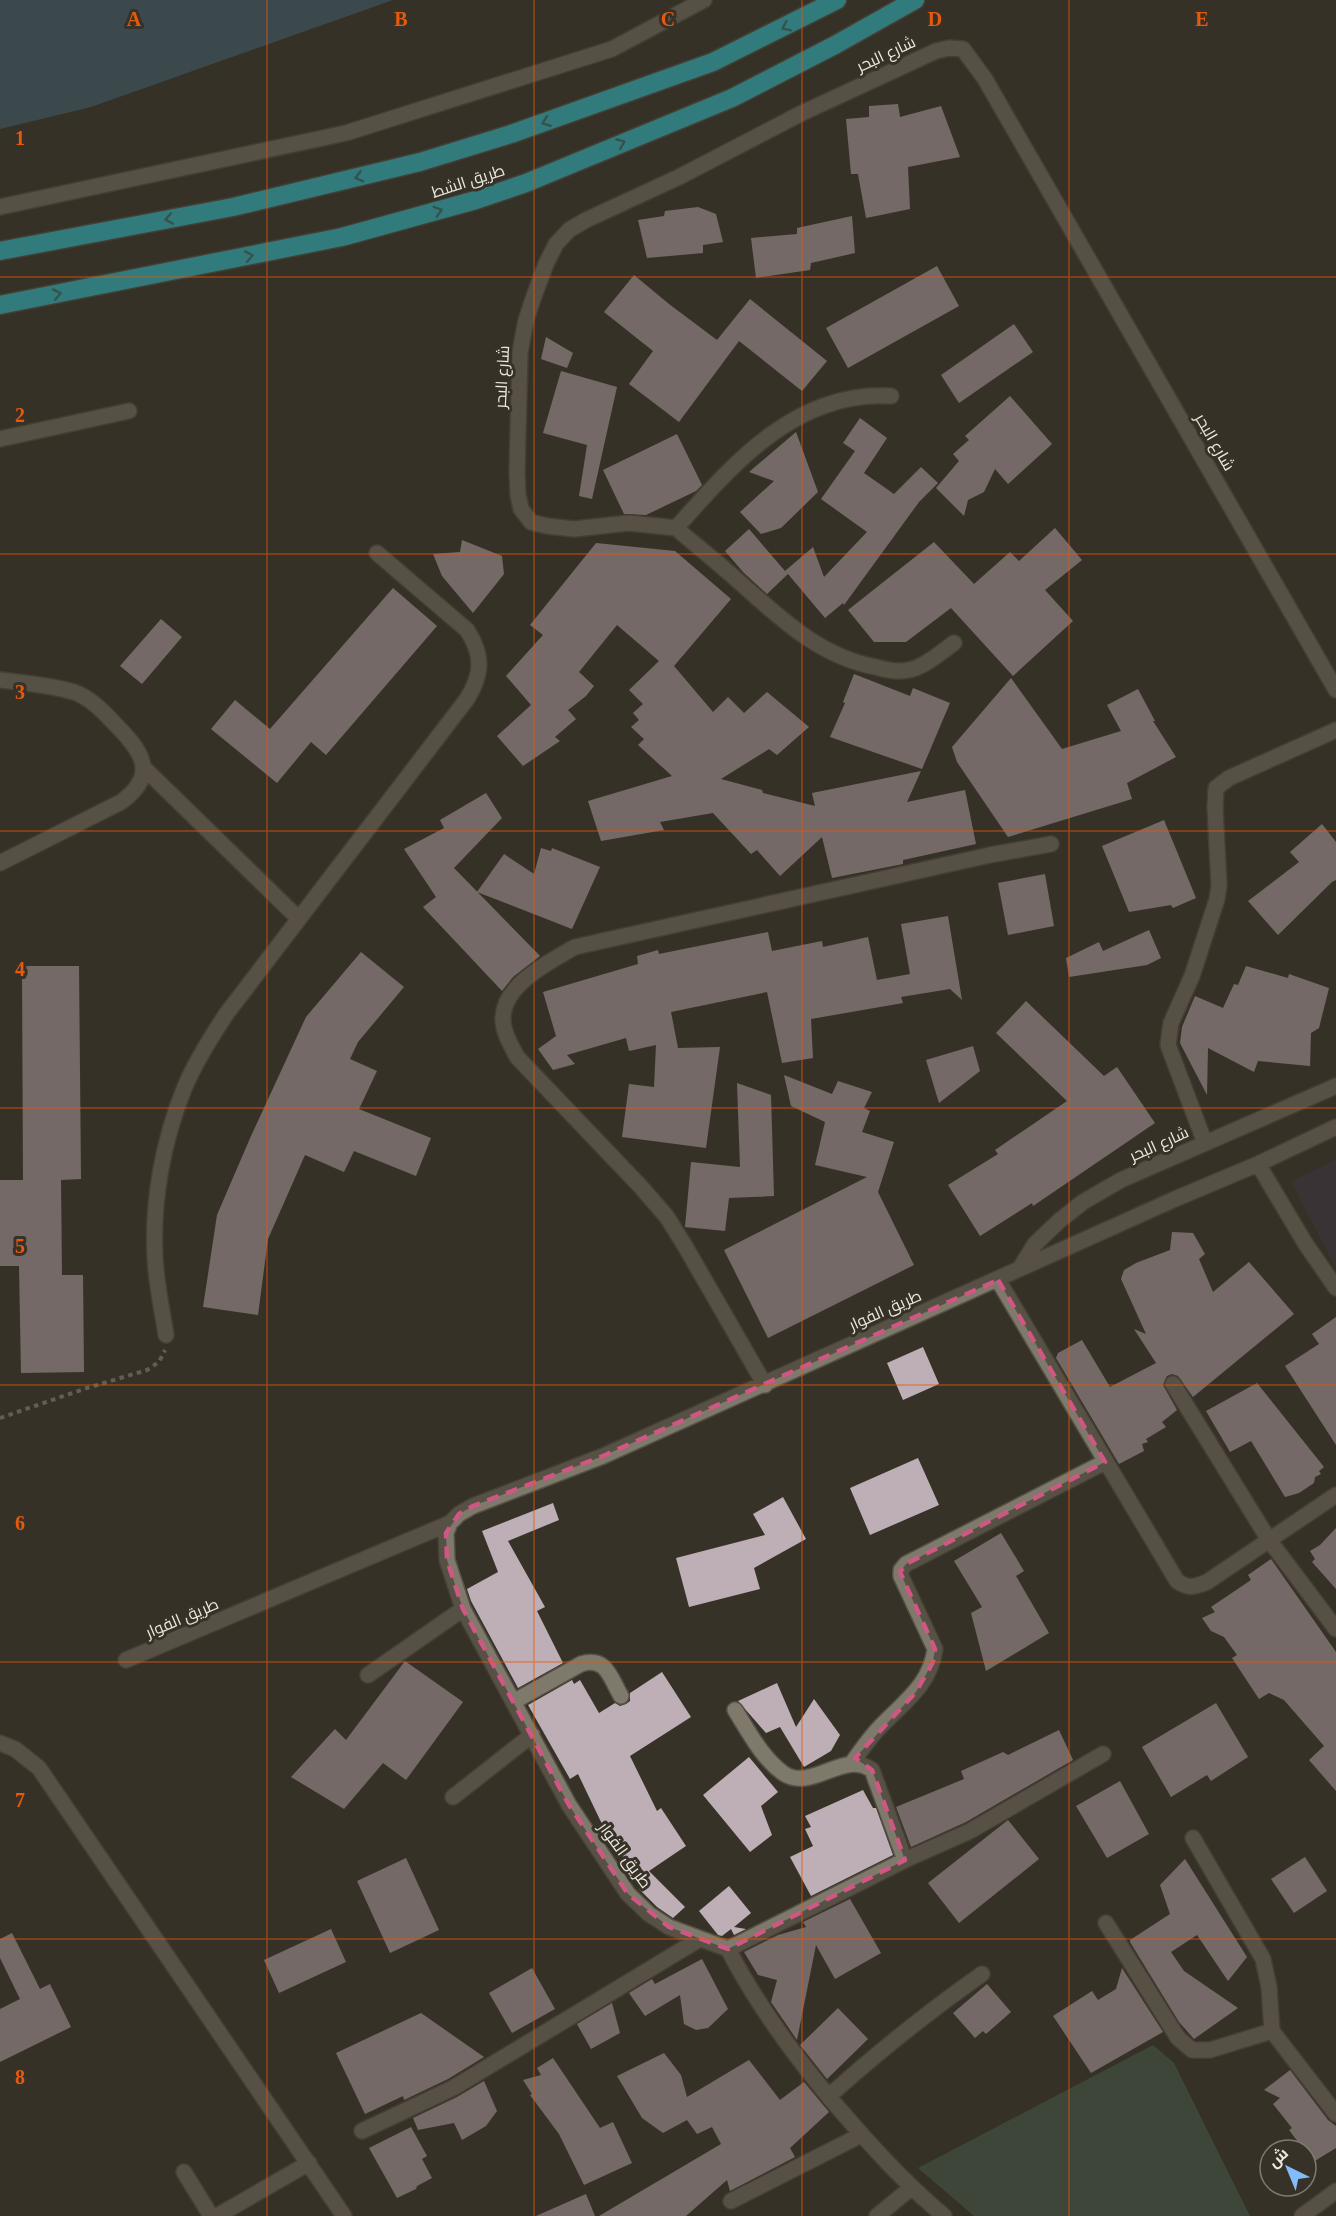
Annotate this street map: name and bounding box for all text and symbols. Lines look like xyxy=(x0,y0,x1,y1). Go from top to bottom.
text: A xyxy=(127,8,142,30)
text: B xyxy=(394,8,408,30)
text: C xyxy=(661,8,675,30)
text: D xyxy=(928,8,942,30)
text: E xyxy=(1195,8,1209,30)
one-way arrow xyxy=(781,19,792,31)
street label: شارع البحر xyxy=(853,33,919,78)
one-way arrow xyxy=(541,115,552,127)
text: 1 xyxy=(15,127,25,149)
one-way arrow xyxy=(615,138,626,150)
street label: طريق الشط xyxy=(429,161,507,203)
one-way arrow xyxy=(354,170,365,182)
one-way arrow xyxy=(433,206,443,218)
one-way arrow xyxy=(164,212,174,225)
one-way arrow xyxy=(243,250,253,263)
one-way arrow xyxy=(52,288,62,301)
street label: شارع البحر xyxy=(492,345,515,410)
text: 2 xyxy=(15,404,25,426)
street label: شارع البحر xyxy=(1189,410,1238,475)
text: 3 xyxy=(15,681,25,703)
text: 4 xyxy=(15,958,25,980)
street label: شارع البحر xyxy=(1126,1123,1192,1168)
text: 5 xyxy=(15,1235,25,1257)
street label: طريق الفوار xyxy=(845,1287,925,1336)
text: 6 xyxy=(15,1512,25,1534)
street label: طريق الفوار xyxy=(142,1595,222,1643)
text: 7 xyxy=(15,1789,25,1811)
street label: طريق الفوار xyxy=(593,1818,655,1892)
text: 8 xyxy=(15,2066,25,2088)
north arrow xyxy=(1258,2138,1318,2198)
text: ش xyxy=(1265,2144,1292,2171)

